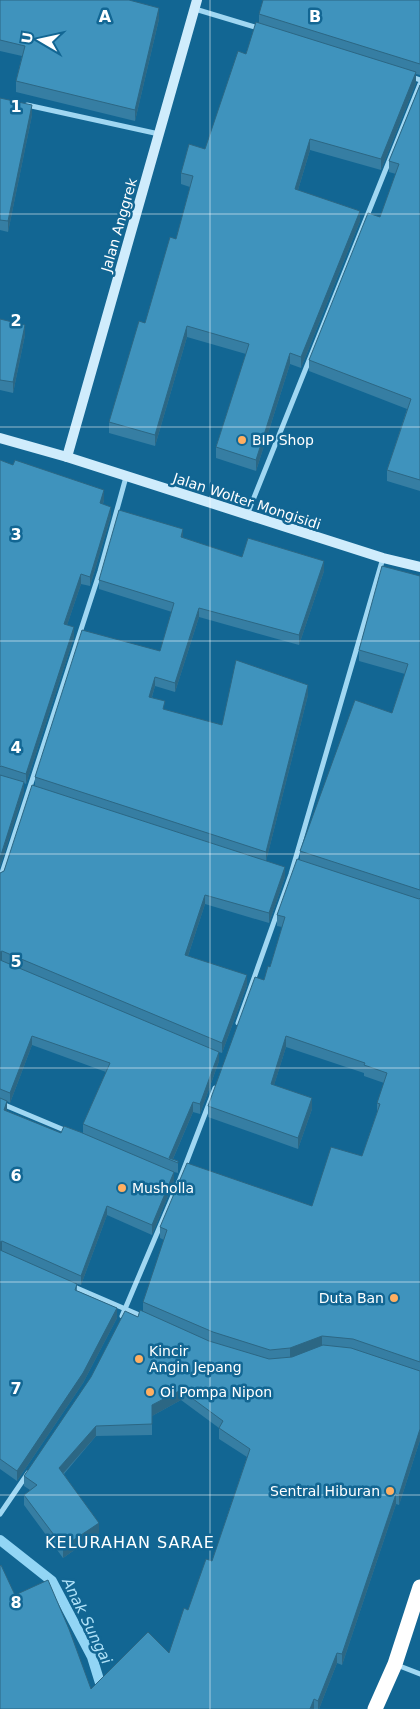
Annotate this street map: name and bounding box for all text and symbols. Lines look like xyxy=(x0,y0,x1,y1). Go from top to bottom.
text: A xyxy=(99,7,112,26)
text: B xyxy=(309,7,321,26)
north arrow xyxy=(15,15,65,65)
text: U xyxy=(18,31,36,45)
text: 1 xyxy=(10,97,22,116)
street label: Jalan Anggrek xyxy=(98,175,140,275)
text: 2 xyxy=(10,311,22,330)
place label: BIP Shop xyxy=(252,432,314,448)
marker: BIP Shop xyxy=(236,434,248,446)
street label: Jalan Wolter Mongisidi xyxy=(170,469,323,532)
text: 3 xyxy=(10,525,22,544)
text: 4 xyxy=(10,738,22,757)
text: 5 xyxy=(10,952,22,971)
text: 6 xyxy=(10,1166,22,1185)
place label: Musholla xyxy=(132,1180,194,1196)
marker: Musholla xyxy=(116,1182,128,1194)
place label: Duta Ban xyxy=(319,1290,384,1306)
marker: Duta Ban xyxy=(388,1292,400,1304)
place label: Kincir Angin Jepang xyxy=(149,1343,242,1375)
marker: Kincir Angin Jepang xyxy=(133,1353,145,1365)
text: 7 xyxy=(10,1379,22,1398)
place label: Oi Pompa Nipon xyxy=(160,1384,272,1400)
marker: Oi Pompa Nipon xyxy=(144,1386,156,1398)
place label: Sentral Hiburan xyxy=(270,1483,380,1499)
marker: Sentral Hiburan xyxy=(384,1485,396,1497)
district label: KELURAHAN SARAE xyxy=(45,1533,215,1552)
water label: Anak Sungai xyxy=(58,1574,116,1668)
text: 8 xyxy=(10,1593,22,1612)

